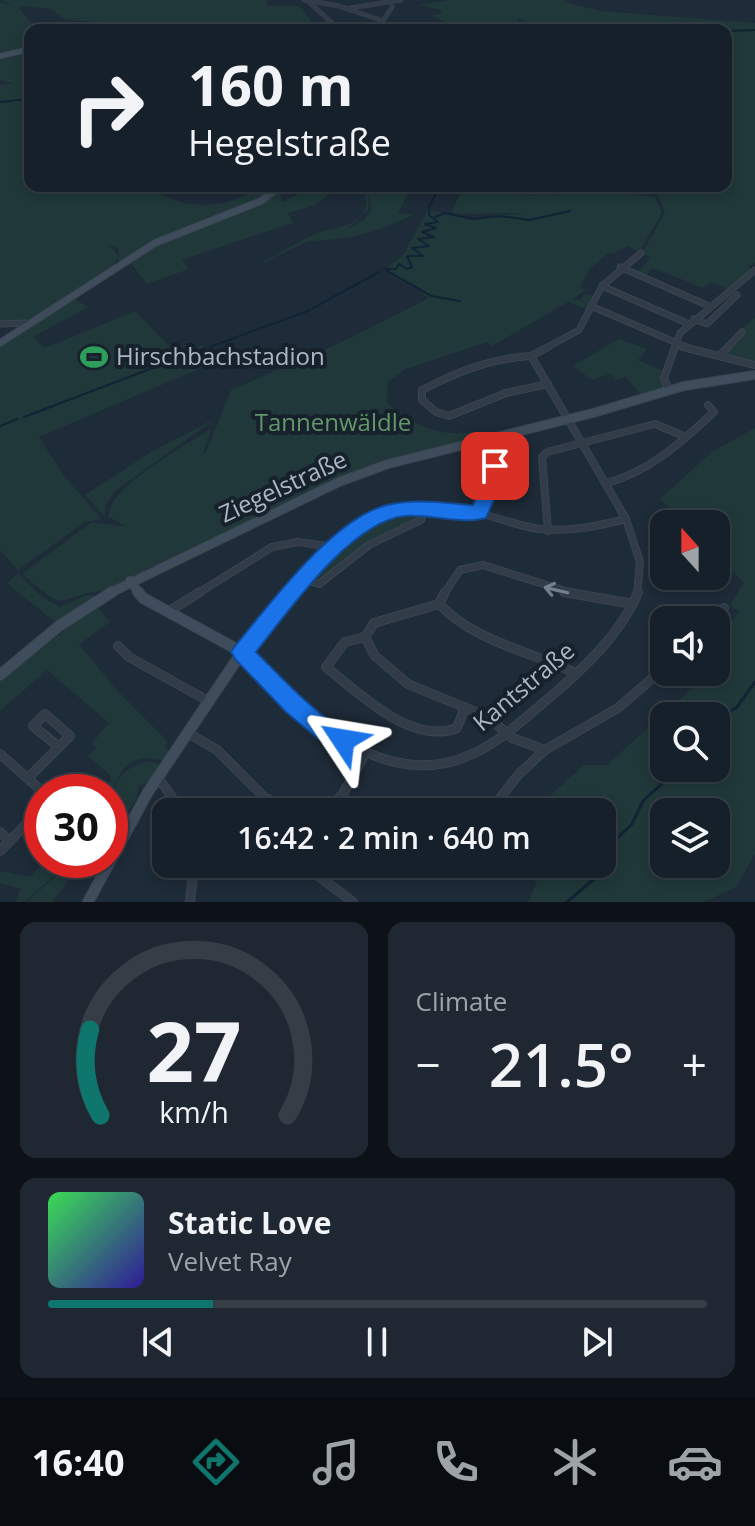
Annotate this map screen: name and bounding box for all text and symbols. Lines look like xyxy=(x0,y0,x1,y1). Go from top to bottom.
text: 160 m xyxy=(188,46,354,122)
icon: right xyxy=(56,56,160,160)
text: Hegelstraße xyxy=(188,118,391,167)
place label: Hirschbachstadion xyxy=(116,339,325,372)
sports icon: Hirschbachstadion xyxy=(79,342,109,372)
park label: Tannenwäldle xyxy=(255,405,411,438)
pin xyxy=(461,432,529,500)
street label: Ziegelstraße xyxy=(213,442,352,530)
icon: arrive xyxy=(473,444,517,488)
north arrow xyxy=(650,510,730,590)
map controls xyxy=(650,510,730,878)
one-way arrow xyxy=(544,582,569,597)
button: sound xyxy=(650,606,730,686)
street label: Kantstraße xyxy=(465,634,581,738)
position arrow xyxy=(301,698,385,782)
button: search xyxy=(650,702,730,782)
speed limit sign: 30 xyxy=(24,774,128,878)
button: layers xyxy=(650,798,730,878)
text: 16:42 · 2 min · 640 m xyxy=(237,817,531,858)
text: Climate xyxy=(416,983,507,1019)
text: 27 xyxy=(146,993,241,1106)
text: 21.5° xyxy=(489,1023,634,1105)
text: − xyxy=(416,1034,441,1094)
text: + xyxy=(682,1034,707,1094)
text: km/h xyxy=(159,1092,228,1131)
text: Static Love xyxy=(168,1202,331,1243)
text: Velvet Ray xyxy=(168,1243,292,1279)
icon: previous xyxy=(136,1320,180,1364)
icon: pause xyxy=(355,1320,399,1364)
icon: next xyxy=(575,1320,619,1364)
icon: directions xyxy=(188,1434,244,1490)
icon: music xyxy=(308,1434,364,1490)
icon: phone xyxy=(428,1434,484,1490)
icon: climate xyxy=(547,1434,603,1490)
icon: car xyxy=(667,1434,723,1490)
text: 16:40 xyxy=(32,1438,124,1487)

